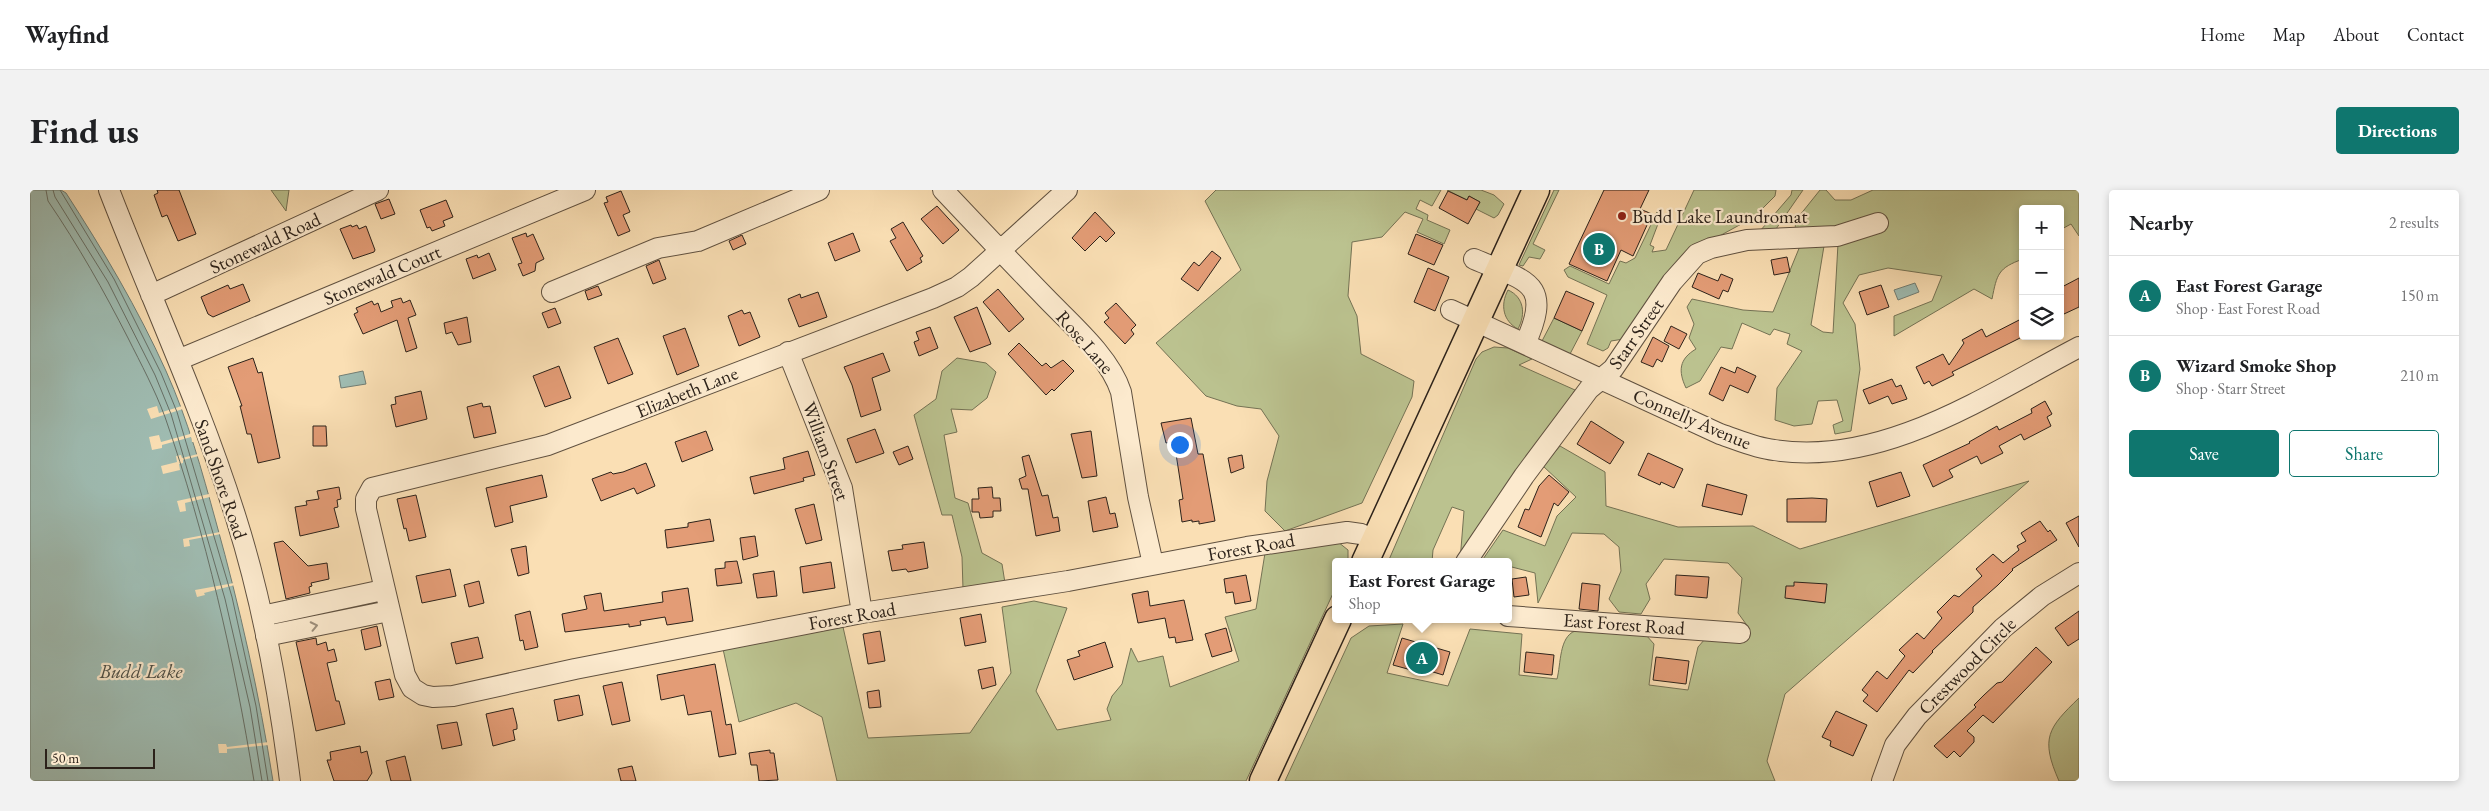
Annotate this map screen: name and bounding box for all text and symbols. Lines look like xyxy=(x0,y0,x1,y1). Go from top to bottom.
text: Wayfind xyxy=(25,19,109,50)
text: Home xyxy=(2200,23,2245,46)
text: Map xyxy=(2273,23,2305,46)
text: About xyxy=(2333,23,2379,46)
text: Contact xyxy=(2407,23,2464,46)
button: Directions xyxy=(2336,107,2459,154)
text: Find us xyxy=(30,108,139,153)
place label: Budd Lake Laundromat xyxy=(1632,204,1807,229)
map controls xyxy=(2019,205,2064,340)
button: + xyxy=(2019,205,2064,250)
street label: Stonewald Road xyxy=(205,206,325,280)
text: Nearby xyxy=(2129,209,2193,236)
marker: Budd Lake Laundromat xyxy=(1616,210,1628,222)
text: 2 results xyxy=(2389,212,2439,233)
pin: B xyxy=(1583,230,1615,268)
street label: Stonewald Court xyxy=(320,239,445,311)
button: − xyxy=(2019,250,2064,295)
text: East Forest Garage xyxy=(2176,273,2322,298)
text: A xyxy=(2139,285,2151,306)
text: 150 m xyxy=(2400,285,2439,306)
street label: Starr Street xyxy=(1603,294,1669,374)
button: layers xyxy=(2019,295,2064,340)
text: Shop · East Forest Road xyxy=(2176,298,2320,319)
street label: Rose Lane xyxy=(1050,305,1120,379)
text: Wizard Smoke Shop xyxy=(2176,353,2336,378)
street label: Elizabeth Lane xyxy=(632,360,742,424)
text: B xyxy=(2140,365,2150,386)
text: 210 m xyxy=(2400,365,2439,386)
text: Shop · Starr Street xyxy=(2176,378,2285,399)
street label: Connelly Avenue xyxy=(1629,383,1755,455)
street label: William Street xyxy=(797,398,855,504)
street label: Sand Shore Road xyxy=(189,416,253,543)
button: Save xyxy=(2129,430,2279,477)
button: Share xyxy=(2289,430,2439,477)
your location xyxy=(1167,432,1193,458)
street label: Forest Road xyxy=(1205,527,1297,567)
popup xyxy=(1332,558,1512,623)
text: East Forest Garage xyxy=(1349,568,1495,593)
text: Shop xyxy=(1349,593,1381,614)
street label: Forest Road xyxy=(806,596,898,636)
street label: East Forest Road xyxy=(1562,607,1686,641)
street label: Crestwood Circle xyxy=(1913,612,2021,720)
one-way arrow xyxy=(309,621,318,632)
pin: A xyxy=(1406,639,1438,677)
water label: Budd Lake xyxy=(99,658,183,684)
scale bar xyxy=(45,746,155,769)
text: 50 m xyxy=(52,749,79,767)

